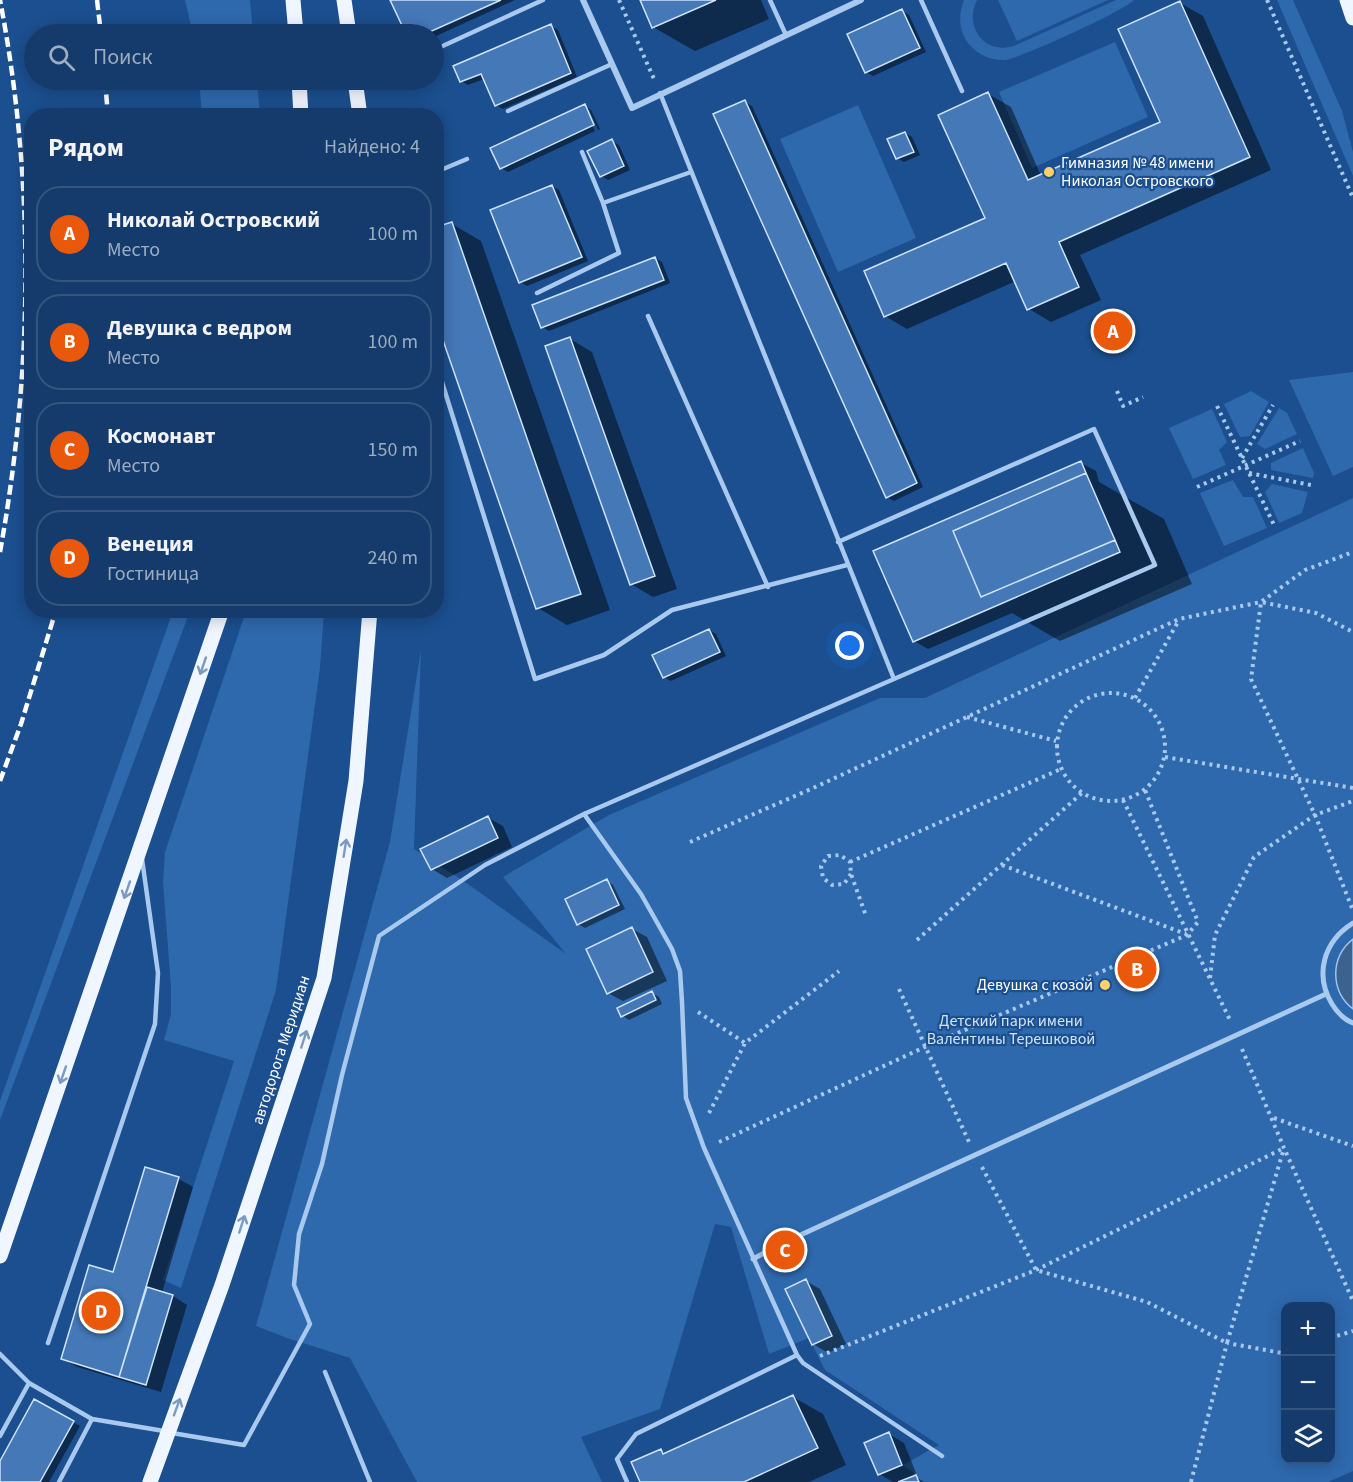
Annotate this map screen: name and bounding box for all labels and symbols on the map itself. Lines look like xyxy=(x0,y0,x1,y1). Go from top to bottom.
place label: Гимназия № 48 имени Николая Островского xyxy=(1061,152,1214,192)
marker: Гимназия № 48 имени Николая Островского xyxy=(1042,165,1056,179)
pin: A xyxy=(1094,308,1132,354)
your location xyxy=(835,631,864,660)
one-way arrow xyxy=(197,656,208,675)
one-way arrow xyxy=(339,839,350,859)
one-way arrow xyxy=(120,880,131,899)
pin: B xyxy=(1118,946,1156,992)
street label: автодорога Меридиан xyxy=(246,973,316,1127)
place label: Девушка с козой xyxy=(977,974,1093,996)
marker: Девушка с козой xyxy=(1098,978,1112,992)
park label: Детский парк имени Валентины Терешковой xyxy=(927,1010,1095,1050)
one-way arrow xyxy=(299,1030,310,1048)
one-way arrow xyxy=(57,1065,68,1084)
one-way arrow xyxy=(238,1215,249,1234)
pin: C xyxy=(766,1228,804,1272)
pin: D xyxy=(82,1288,120,1334)
one-way arrow xyxy=(173,1399,184,1417)

